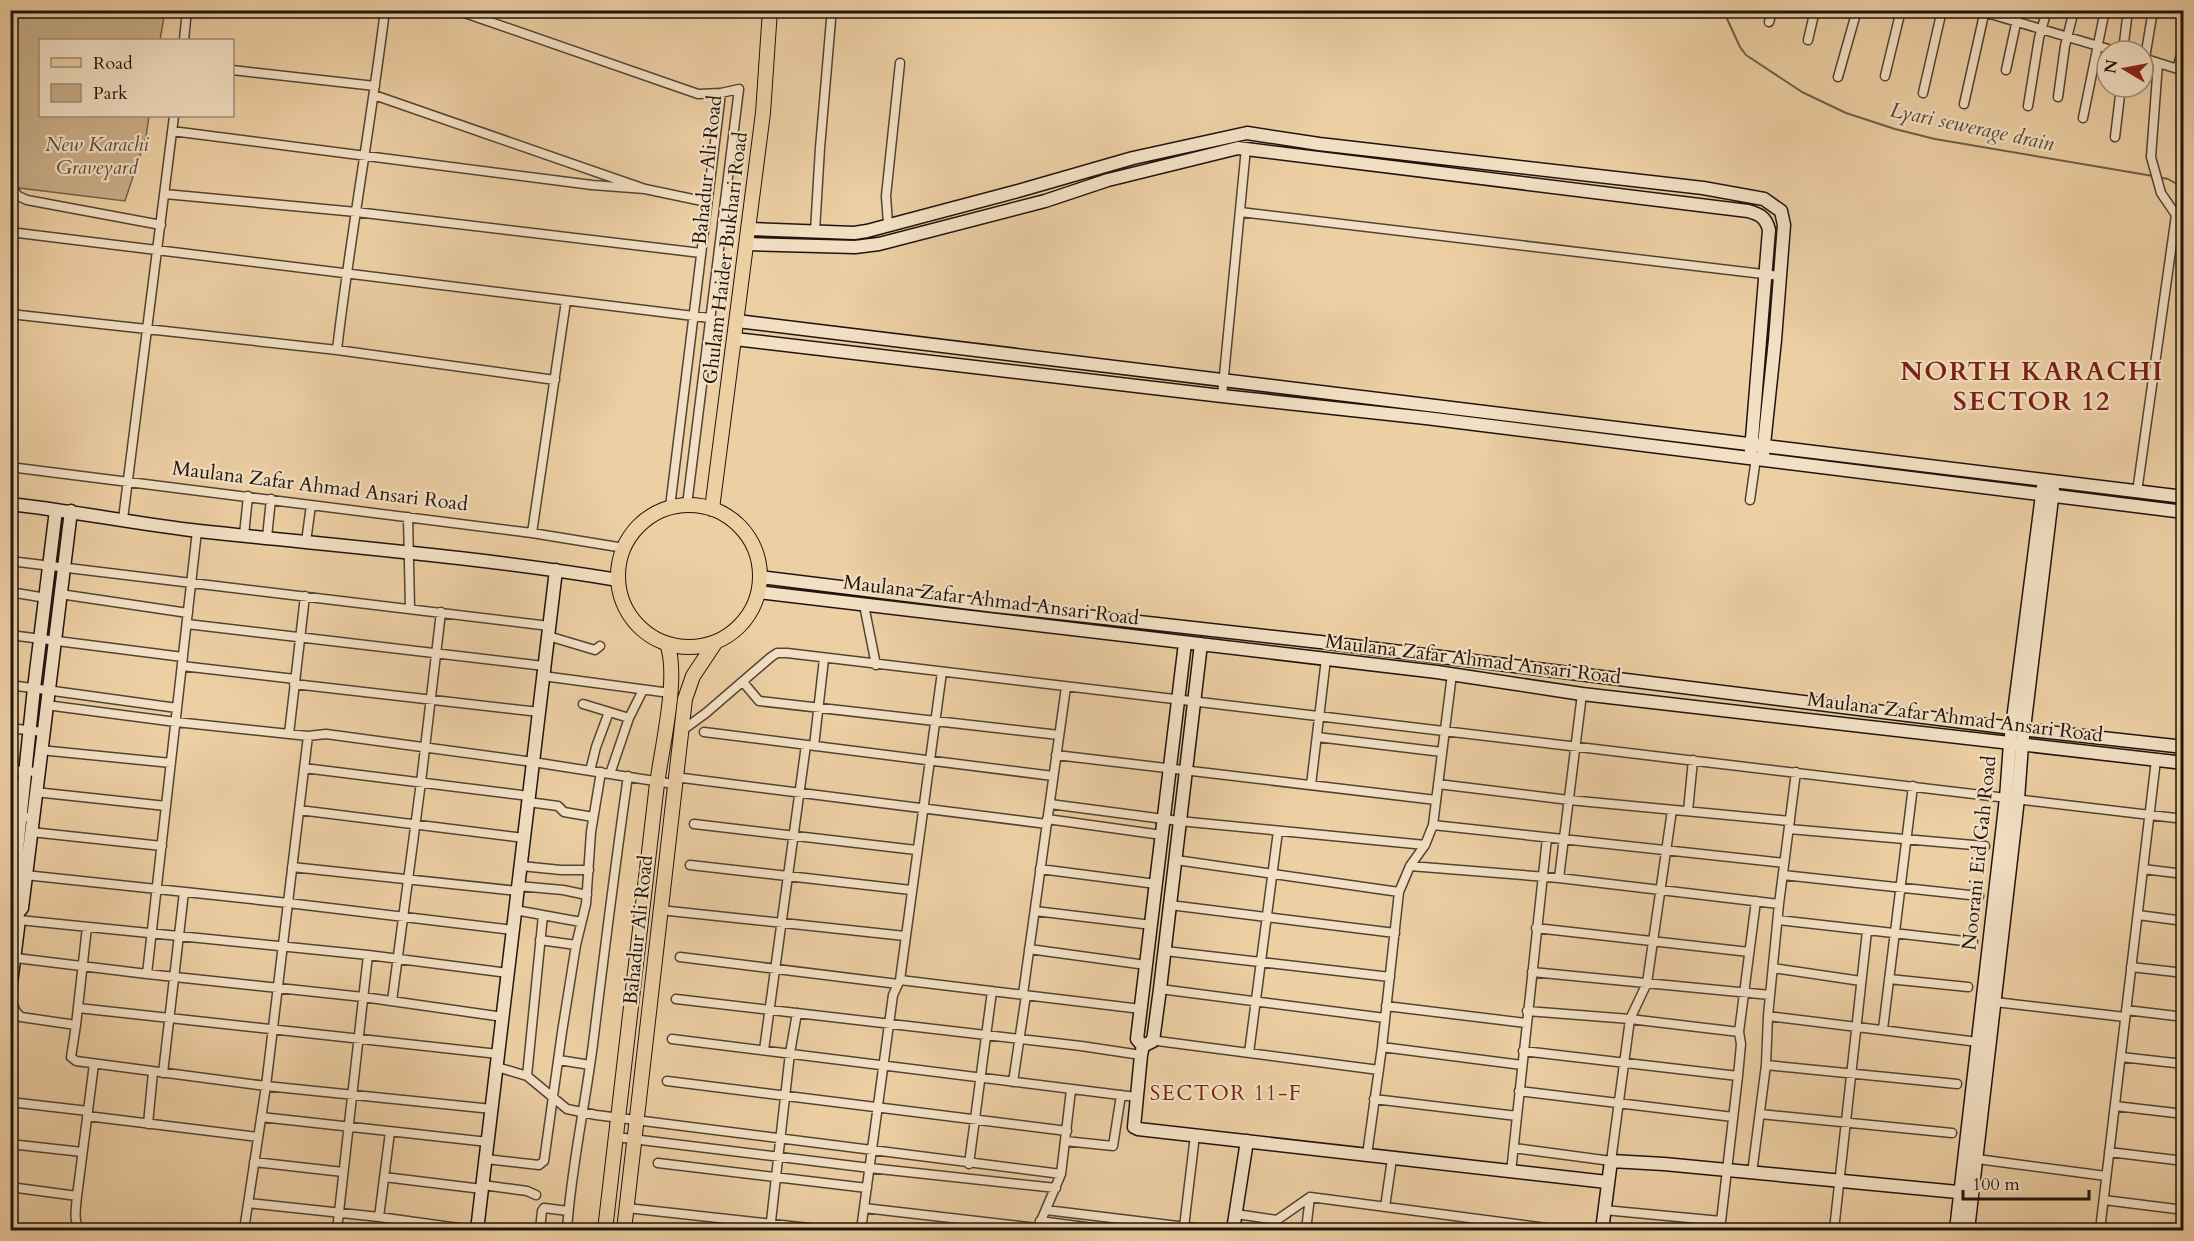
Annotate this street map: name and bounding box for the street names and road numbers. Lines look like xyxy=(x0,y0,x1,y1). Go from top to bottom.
street label: Bahadur Ali Road xyxy=(686,93,728,246)
street label: Ghulam Haider Bukhari Road xyxy=(696,130,754,386)
street label: Maulana Zafar Ahmad Ansari Road xyxy=(171,454,470,518)
street label: Maulana Zafar Ahmad Ansari Road xyxy=(842,568,1141,632)
street label: Maulana Zafar Ahmad Ansari Road xyxy=(1324,627,1623,691)
street label: Maulana Zafar Ahmad Ansari Road xyxy=(1806,685,2105,749)
street label: Noorani Eid Gah Road xyxy=(1955,754,2003,952)
street label: Bahadur Ali Road xyxy=(617,853,659,1006)

